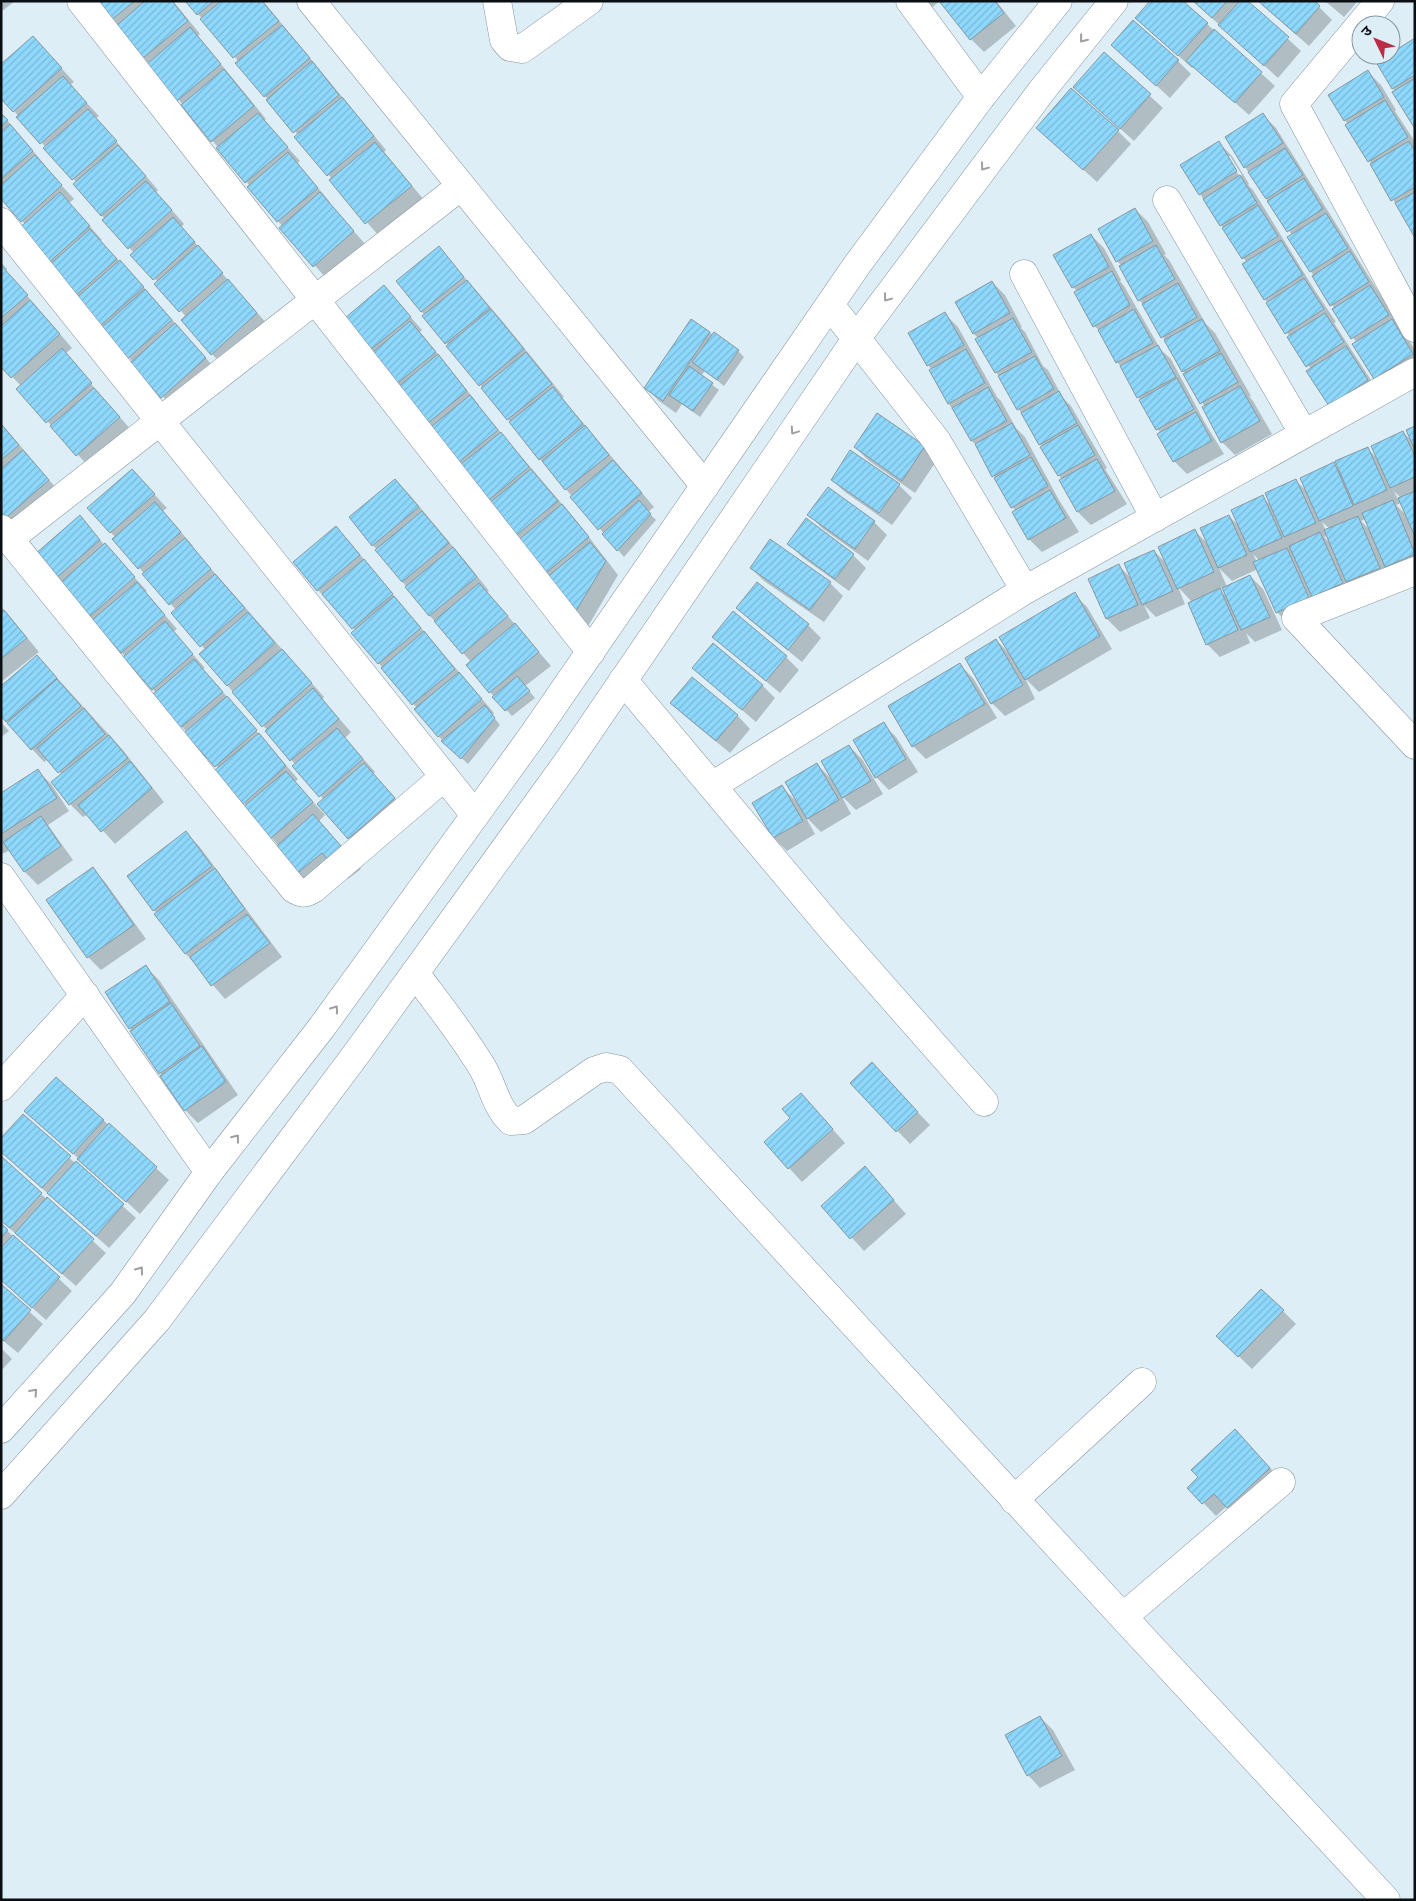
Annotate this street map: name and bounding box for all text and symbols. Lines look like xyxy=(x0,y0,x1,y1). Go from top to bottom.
north arrow xyxy=(1351,15,1401,65)
text: उ xyxy=(1357,21,1376,40)
one-way arrow xyxy=(1081,33,1089,42)
one-way arrow xyxy=(981,162,990,171)
one-way arrow xyxy=(885,292,893,301)
one-way arrow xyxy=(791,425,800,435)
one-way arrow xyxy=(329,1006,337,1015)
one-way arrow xyxy=(230,1135,238,1144)
one-way arrow xyxy=(134,1266,143,1275)
one-way arrow xyxy=(28,1389,37,1398)

